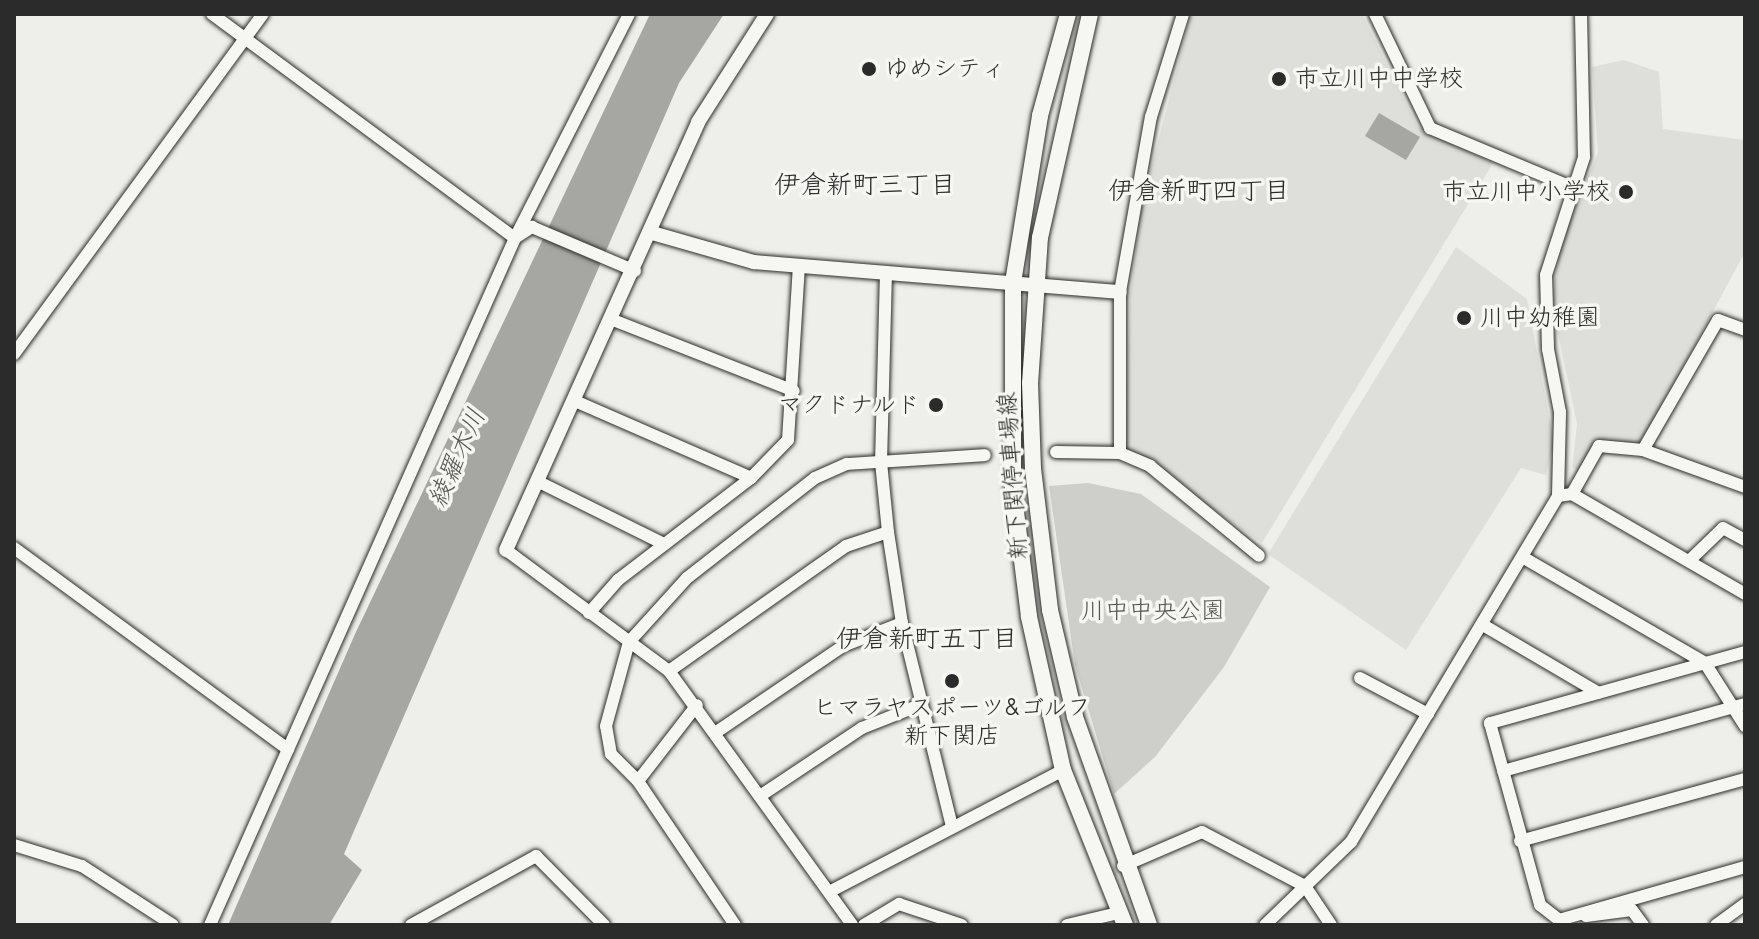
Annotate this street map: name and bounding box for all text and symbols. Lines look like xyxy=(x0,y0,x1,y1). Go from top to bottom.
place label: ゆめシティ xyxy=(885,55,1005,83)
marker: ゆめシティ xyxy=(860,60,878,78)
place label: 市立川中中学校 xyxy=(1295,65,1463,93)
marker: 市立川中中学校 xyxy=(1270,70,1288,88)
district label: 伊倉新町三丁目 xyxy=(774,170,956,202)
district label: 伊倉新町四丁目 xyxy=(1108,176,1290,208)
place label: 市立川中小学校 xyxy=(1442,178,1610,206)
marker: 市立川中小学校 xyxy=(1617,183,1635,201)
place label: 川中幼稚園 xyxy=(1480,304,1600,332)
marker: 川中幼稚園 xyxy=(1455,309,1473,327)
place label: マクドナルド xyxy=(776,391,920,419)
street label: 新下関停車場線 xyxy=(993,391,1033,561)
marker: マクドナルド xyxy=(927,396,945,414)
water label: 綾羅木川 xyxy=(423,404,493,512)
park label: 川中中央公園 xyxy=(1081,597,1225,625)
district label: 伊倉新町五丁目 xyxy=(836,624,1018,656)
marker: ヒマラヤスポーツ&ゴルフ 新下関店 xyxy=(943,672,961,690)
place label: ヒマラヤスポーツ&ゴルフ 新下関店 xyxy=(812,694,1092,750)

